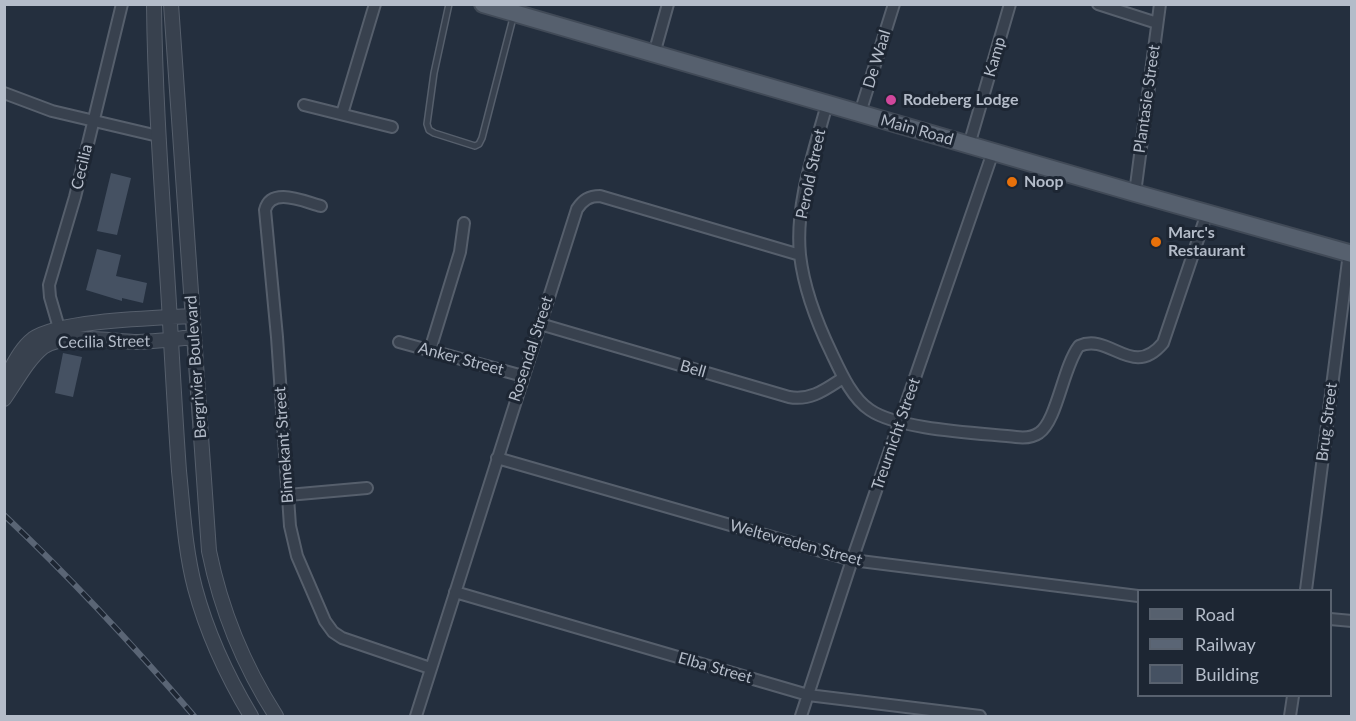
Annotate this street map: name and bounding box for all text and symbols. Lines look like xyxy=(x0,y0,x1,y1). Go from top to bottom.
street label: De Waal xyxy=(859,28,895,90)
street label: Kamp xyxy=(980,35,1010,79)
street label: Plantasie Street xyxy=(1130,44,1164,154)
place label: Rodeberg Lodge xyxy=(903,90,1018,110)
marker: Rodeberg Lodge xyxy=(884,93,898,107)
street label: Main Road xyxy=(878,110,956,150)
street label: Perold Street xyxy=(792,127,830,221)
street label: Cecilia xyxy=(67,142,97,192)
place label: Noop xyxy=(1024,172,1064,192)
marker: Noop xyxy=(1005,175,1019,189)
place label: Marc's Restaurant xyxy=(1168,223,1245,261)
marker: Marc's Restaurant xyxy=(1149,235,1163,249)
street label: Rosendal Street xyxy=(505,294,557,404)
street label: Bergrivier Boulevard xyxy=(181,295,211,439)
street label: Cecilia Street xyxy=(58,332,150,352)
street label: Anker Street xyxy=(416,338,506,380)
street label: Bell xyxy=(678,356,708,382)
street label: Treurnicht Street xyxy=(868,375,924,493)
street label: Brug Street xyxy=(1313,381,1341,463)
street label: Binnekant Street xyxy=(270,386,298,504)
street label: Weltevreden Street xyxy=(728,516,864,570)
legend xyxy=(1137,589,1332,697)
text: Road xyxy=(1195,603,1235,625)
text: Railway xyxy=(1195,633,1256,655)
street label: Elba Street xyxy=(676,648,754,688)
text: Building xyxy=(1195,663,1259,685)

